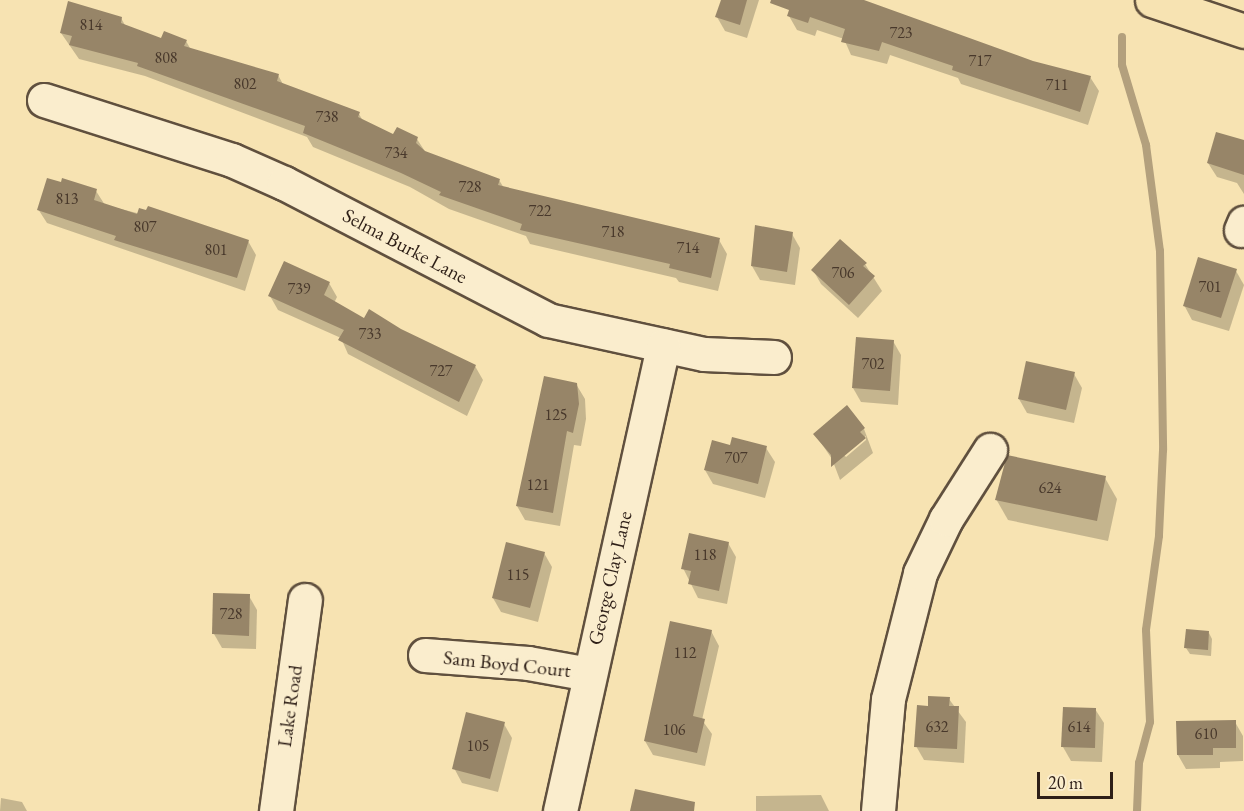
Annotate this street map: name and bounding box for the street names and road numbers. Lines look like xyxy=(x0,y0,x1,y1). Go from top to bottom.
street label: Selma Burke Lane xyxy=(339,203,471,289)
street label: George Clay Lane xyxy=(583,509,637,647)
street label: Sam Boyd Court xyxy=(442,645,572,683)
street label: Lake Road xyxy=(272,663,308,749)

